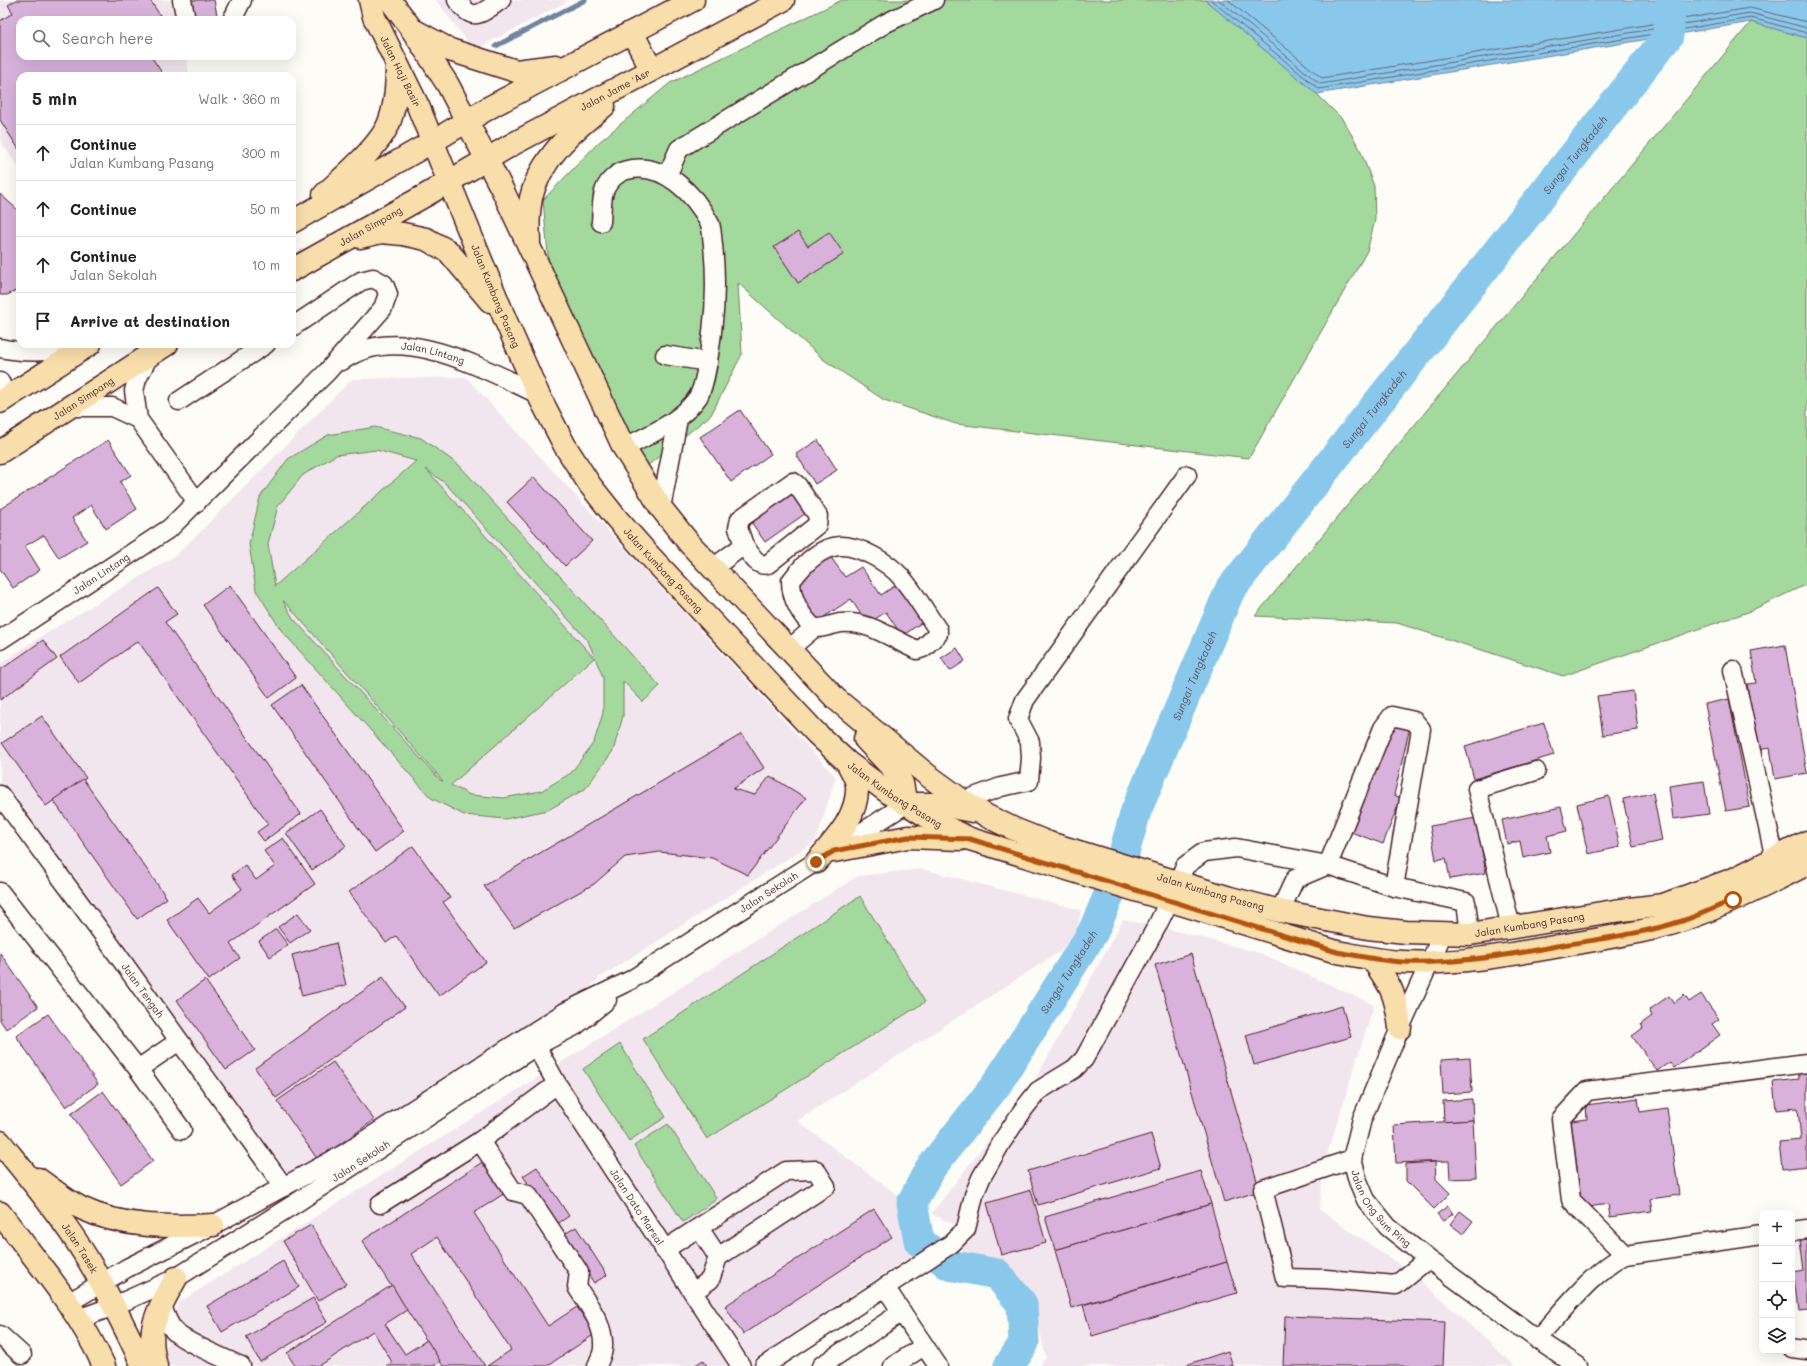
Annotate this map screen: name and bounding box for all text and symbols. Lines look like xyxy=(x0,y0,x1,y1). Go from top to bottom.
search box xyxy=(16,16,296,60)
icon: search xyxy=(30,27,52,49)
text: Search here xyxy=(62,28,153,48)
street label: Jalan Haji Basir xyxy=(377,33,424,109)
street label: Jalan Jame 'Asr xyxy=(578,65,652,114)
text: 5 min xyxy=(32,87,77,109)
text: Walk · 360 m xyxy=(198,90,280,107)
water label: Sungai Tungkadeh xyxy=(1539,112,1610,197)
text: Continue xyxy=(70,134,137,154)
icon: ahead xyxy=(32,142,54,164)
text: 300 m xyxy=(242,144,280,161)
text: Jalan Kumbang Pasang xyxy=(70,154,214,171)
icon: ahead xyxy=(32,198,54,220)
text: Continue xyxy=(70,199,137,219)
text: 50 m xyxy=(250,200,280,217)
street label: Jalan Simpang xyxy=(337,203,405,249)
street label: Jalan Kumbang Pasang xyxy=(468,242,524,350)
text: Continue xyxy=(70,246,137,266)
icon: ahead xyxy=(32,254,54,276)
text: 10 m xyxy=(252,256,280,273)
text: Jalan Sekolah xyxy=(70,266,157,283)
icon: arrive xyxy=(32,310,54,332)
text: Arrive at destination xyxy=(70,311,230,331)
street label: Jalan Lintang xyxy=(401,338,467,367)
water label: Sungai Tungkadeh xyxy=(1338,366,1409,451)
street label: Jalan Simpang xyxy=(50,373,116,423)
street label: Jalan Kumbang Pasang xyxy=(621,524,706,615)
street label: Jalan Lintang xyxy=(70,550,132,597)
water label: Sungai Tungkadeh xyxy=(1168,628,1219,722)
street label: Jalan Kumbang Pasang xyxy=(845,758,945,831)
route end xyxy=(807,853,825,871)
street label: Jalan Sekolah xyxy=(737,868,801,916)
street label: Jalan Kumbang Pasang xyxy=(1156,869,1266,914)
route start xyxy=(1724,891,1742,909)
street label: Jalan Kumbang Pasang xyxy=(1474,909,1586,940)
water label: Sungai Tungkadeh xyxy=(1036,927,1100,1016)
street label: Jalan Tengah xyxy=(119,960,168,1021)
street label: Jalan Sekolah xyxy=(329,1136,393,1185)
street label: Jalan Dato Marsal xyxy=(607,1166,667,1248)
street label: Jalan Ong Sum Ping xyxy=(1348,1168,1414,1250)
map controls xyxy=(1759,1210,1795,1354)
button: + xyxy=(1759,1210,1795,1246)
street label: Jalan Tasek xyxy=(59,1220,101,1276)
button: − xyxy=(1759,1246,1795,1282)
button: locate xyxy=(1759,1282,1795,1318)
button: layers xyxy=(1759,1318,1795,1354)

